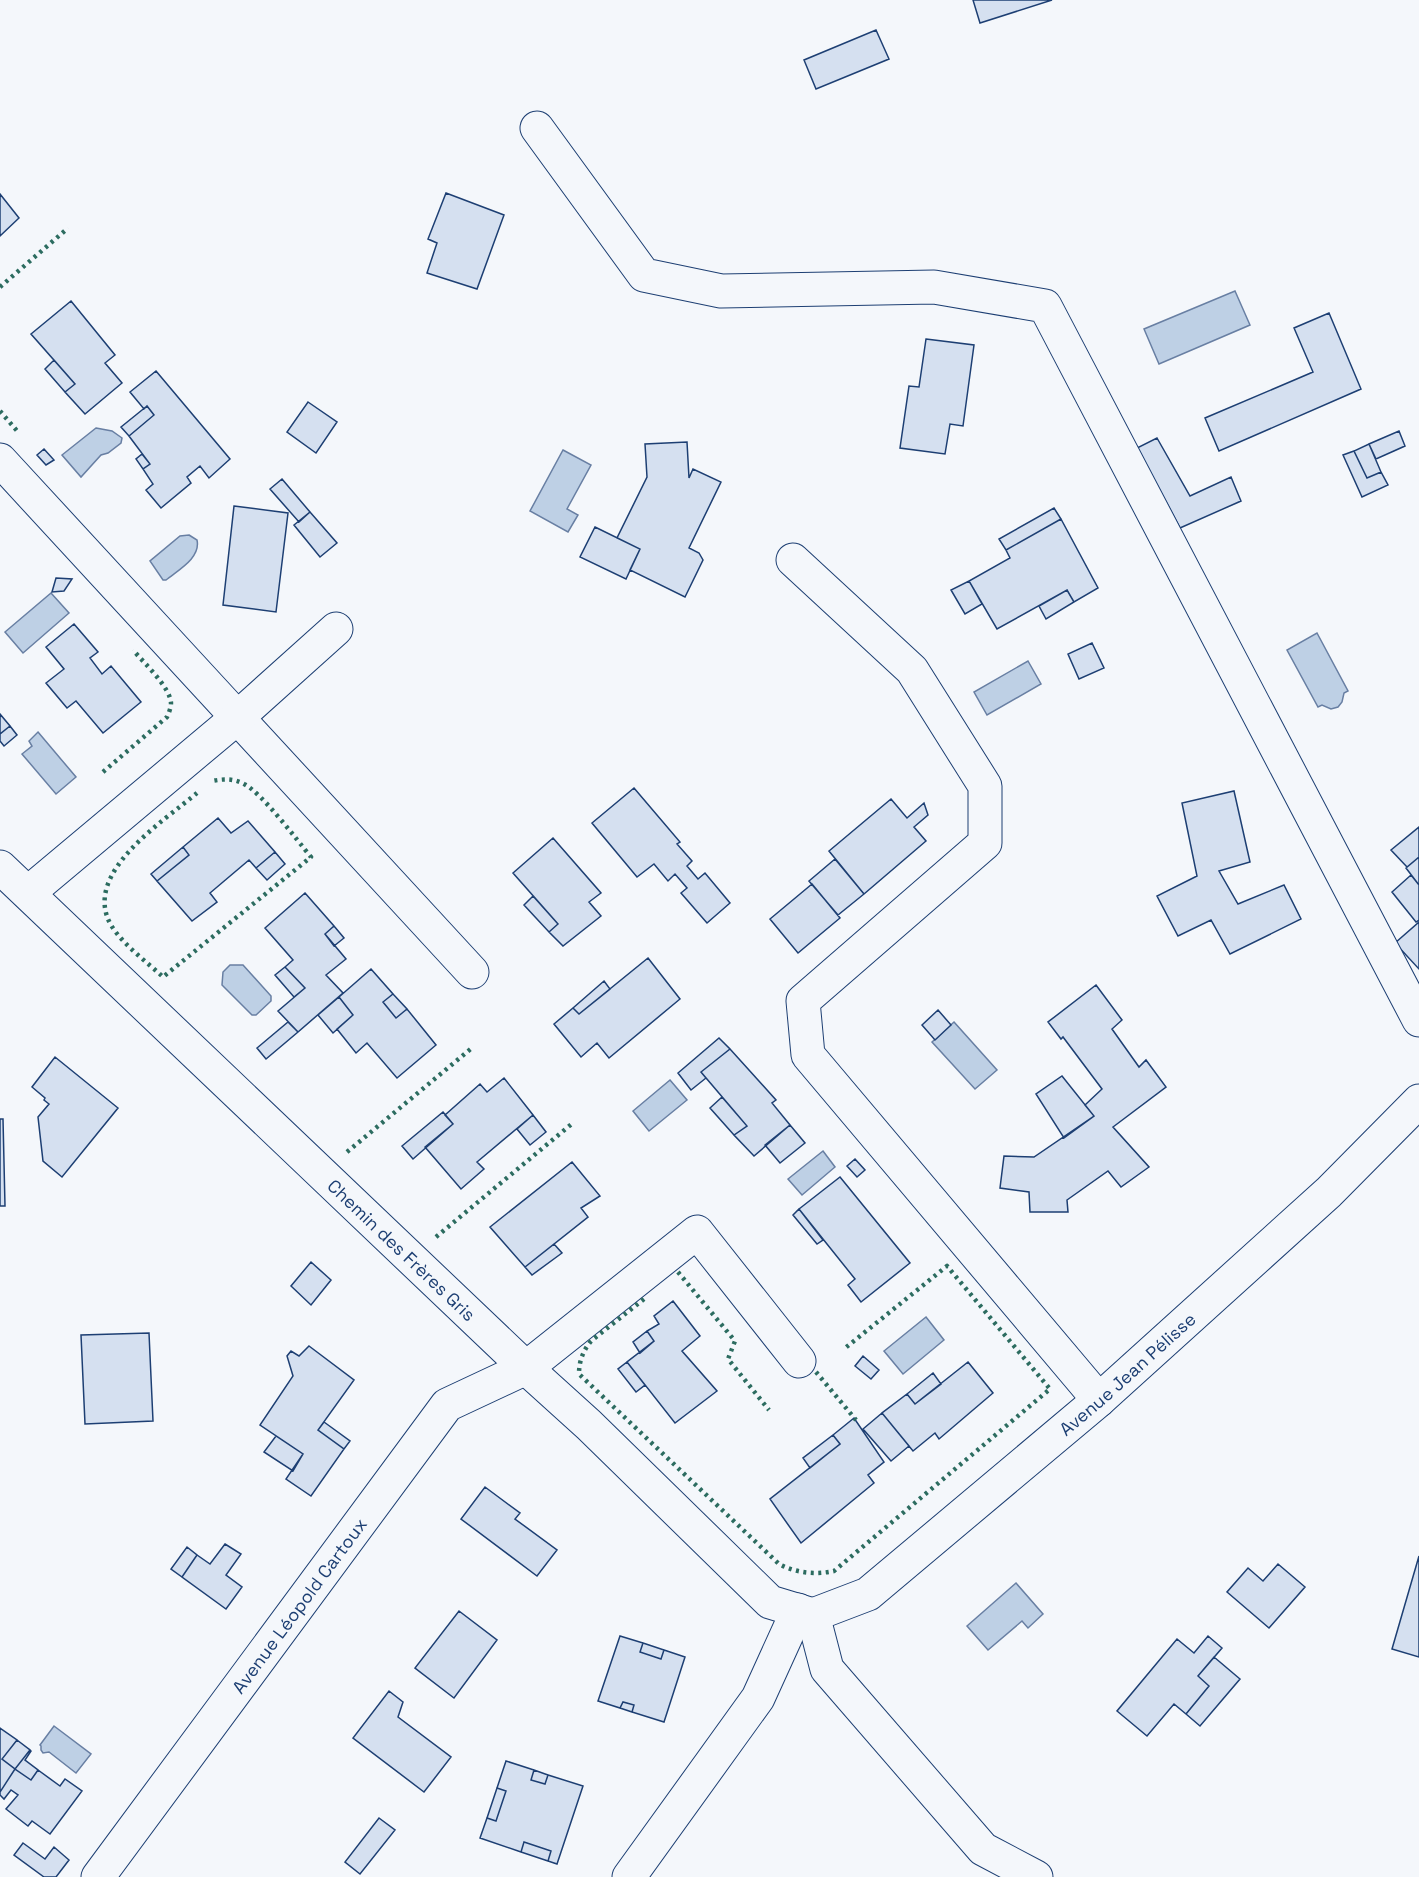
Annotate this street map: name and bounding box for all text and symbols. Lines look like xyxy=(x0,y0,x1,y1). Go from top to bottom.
street label: Chemin des Frères Gris xyxy=(323,1174,481,1326)
street label: Avenue Jean Pélisse xyxy=(1054,1307,1200,1440)
street label: Avenue Léopold Cartoux xyxy=(226,1513,371,1698)

